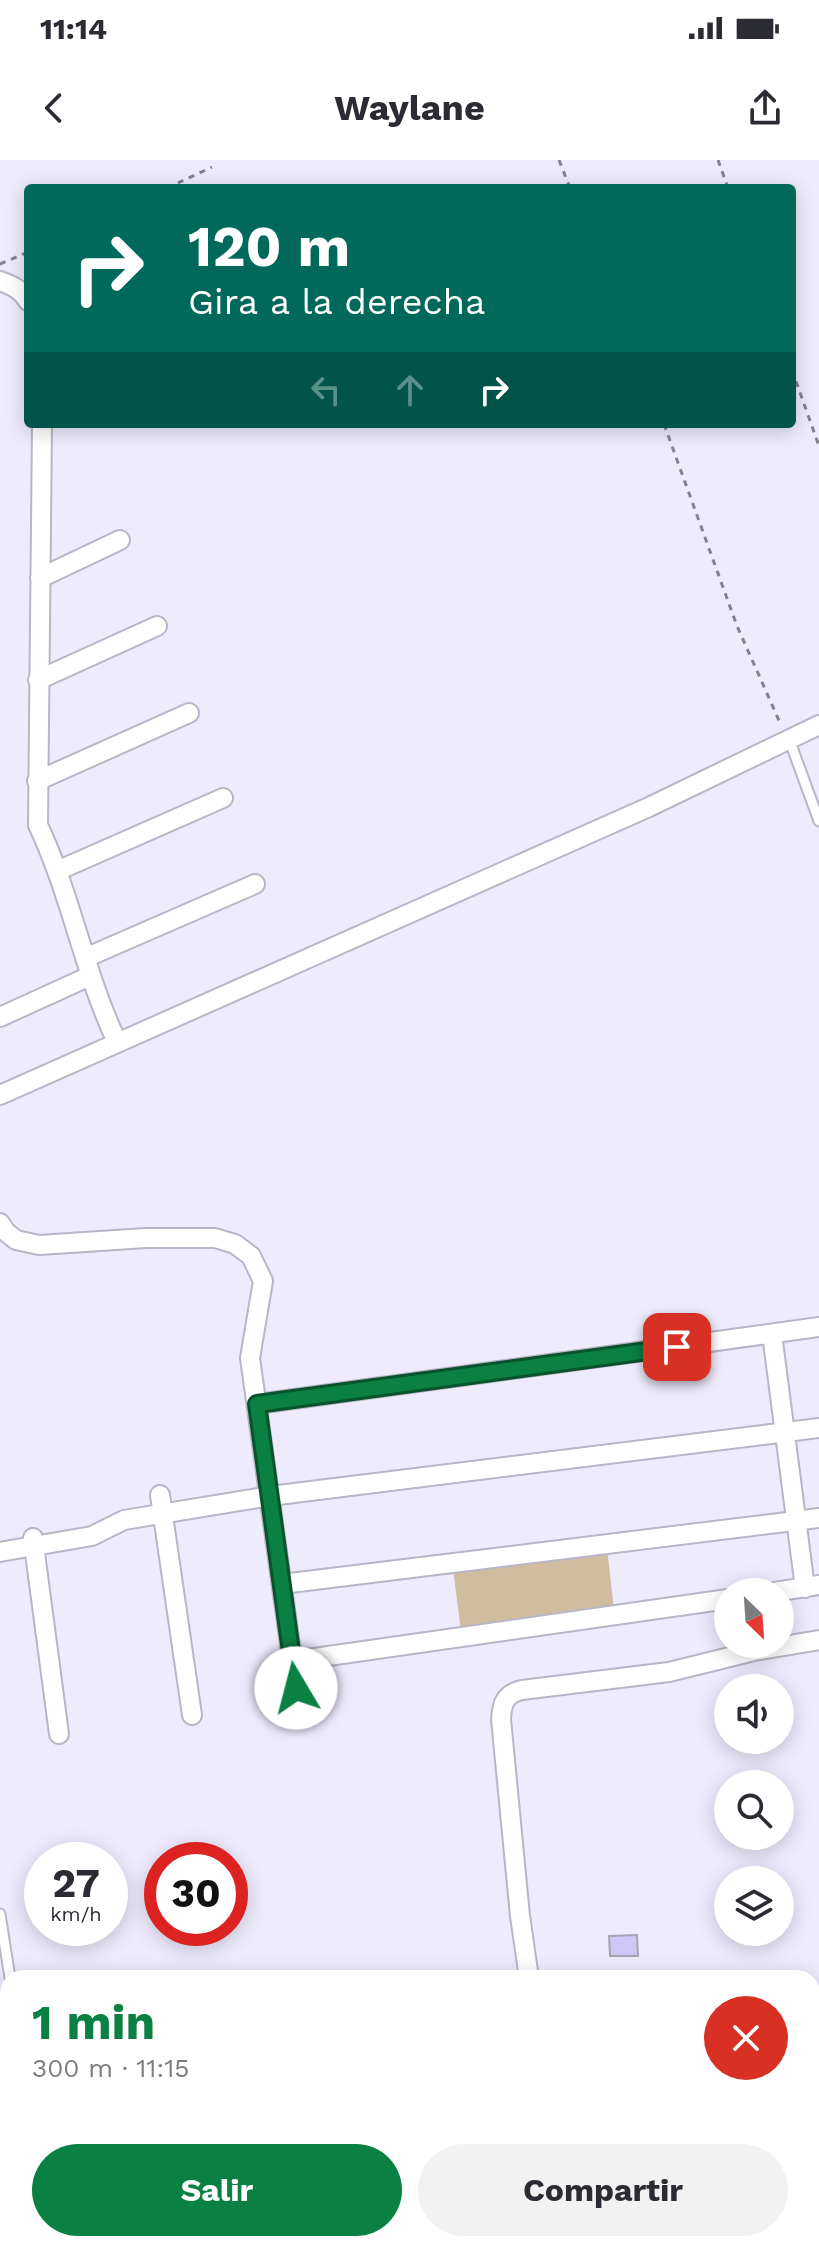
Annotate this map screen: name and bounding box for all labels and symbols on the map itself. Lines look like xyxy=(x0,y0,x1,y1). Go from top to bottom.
pin xyxy=(643,1313,711,1381)
north arrow xyxy=(714,1578,794,1658)
position arrow xyxy=(254,1646,338,1730)
speed limit sign: 30 xyxy=(144,1842,248,1946)

